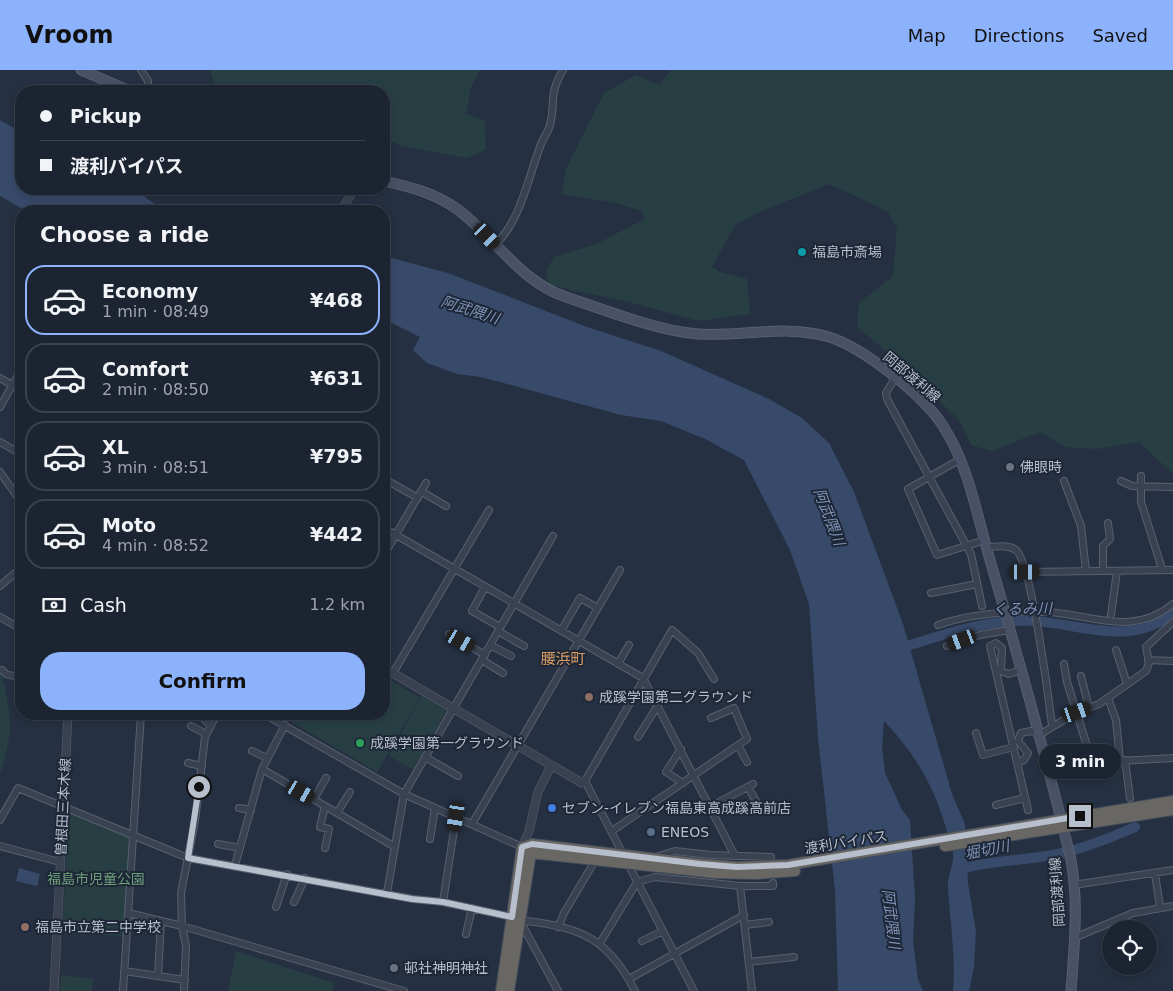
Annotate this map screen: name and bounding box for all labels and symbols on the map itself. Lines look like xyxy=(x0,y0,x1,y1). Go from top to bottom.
car xyxy=(471,220,502,252)
place label: 福島市斎場 xyxy=(812,244,882,260)
marker: 福島市斎場 xyxy=(796,246,808,258)
water label: 阿武隈川 xyxy=(439,292,503,328)
street label: 岡部渡利線 xyxy=(880,348,944,406)
place label: 佛眼時 xyxy=(1020,459,1062,475)
marker: 佛眼時 xyxy=(1004,461,1016,473)
water label: 阿武隈川 xyxy=(810,486,849,550)
car xyxy=(1010,565,1040,580)
water label: くるみ川 xyxy=(992,599,1054,619)
car xyxy=(444,627,477,655)
car xyxy=(945,628,978,652)
district label: 腰浜町 xyxy=(540,650,586,668)
place label: 成蹊学園第二グラウンド xyxy=(599,689,753,705)
marker: 成蹊学園第二グラウンド xyxy=(583,691,595,703)
car xyxy=(1060,700,1093,724)
place label: 成蹊学園第一グラウンド xyxy=(370,735,524,751)
marker: 成蹊学園第一グラウンド xyxy=(354,737,366,749)
callout: 3 min xyxy=(1039,744,1121,778)
street label: 曽根田三本木線 xyxy=(52,758,74,856)
route start xyxy=(188,776,210,798)
car xyxy=(284,778,317,806)
place label: セブン-イレブン福島東高成蹊高前店 xyxy=(562,800,791,816)
car xyxy=(446,801,465,833)
marker: セブン-イレブン福島東高成蹊高前店 xyxy=(546,802,558,814)
route end xyxy=(1069,805,1091,827)
place label: ENEOS xyxy=(661,824,709,840)
marker: ENEOS xyxy=(645,826,657,838)
street label: 渡利バイパス xyxy=(803,828,889,856)
water label: 堀切川 xyxy=(963,836,1013,863)
street label: 岡部渡利線 xyxy=(1047,857,1067,927)
park label: 福島市児童公園 xyxy=(47,871,145,887)
water label: 阿武隈川 xyxy=(878,888,904,952)
place label: 福島市立第二中学校 xyxy=(35,919,161,935)
marker: 福島市立第二中学校 xyxy=(19,921,31,933)
place label: 邨社神明神社 xyxy=(404,960,488,976)
marker: 邨社神明神社 xyxy=(388,962,400,974)

